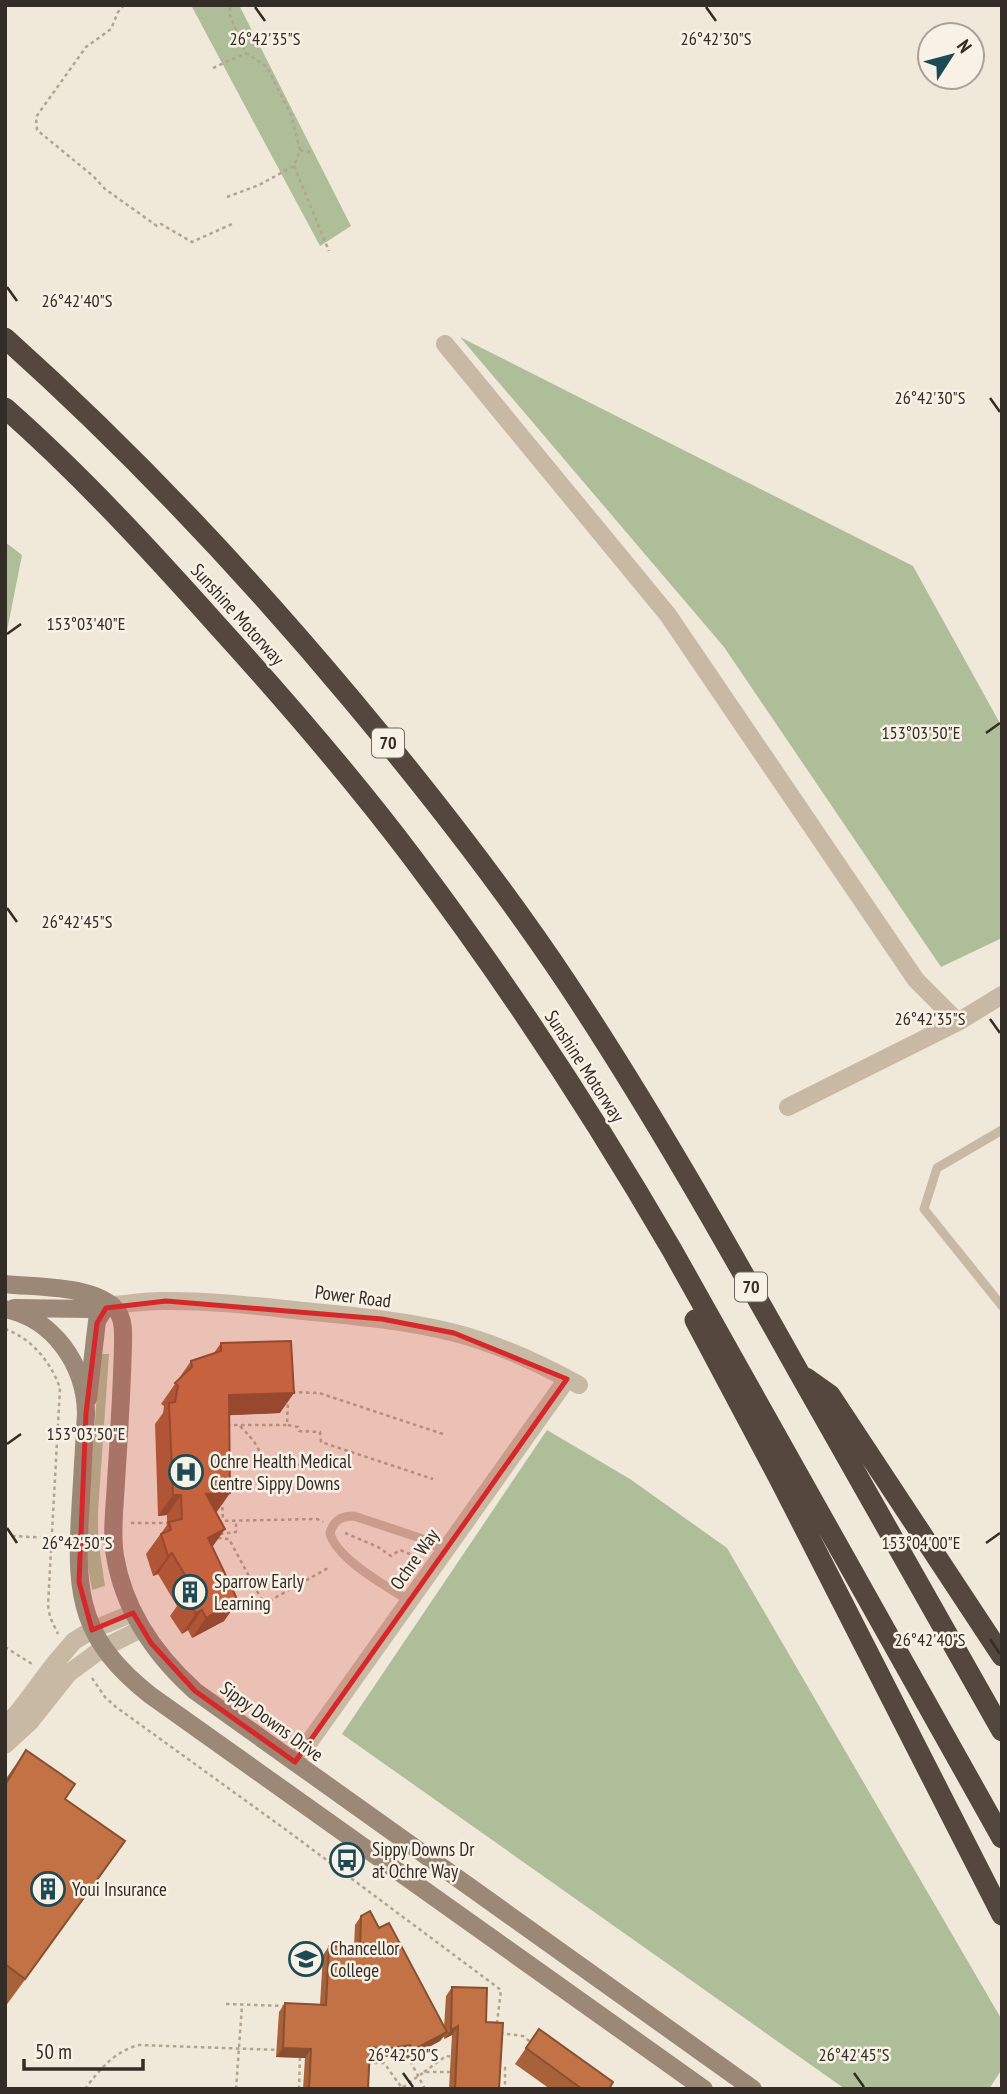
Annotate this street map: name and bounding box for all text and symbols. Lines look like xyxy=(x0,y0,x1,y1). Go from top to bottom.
north arrow xyxy=(916,21,986,91)
text: 26°42'35"S xyxy=(230,27,301,50)
text: 26°42'30"S xyxy=(681,27,752,50)
text: N xyxy=(952,35,977,57)
text: 26°42'40"S xyxy=(42,289,113,312)
text: 26°42'30"S xyxy=(895,386,966,409)
street label: Sunshine Motorway xyxy=(186,558,291,670)
text: 153°03'40"E xyxy=(47,612,125,635)
text: 153°03'50"E xyxy=(882,721,960,744)
road number: 70 xyxy=(372,728,404,758)
text: 26°42'45"S xyxy=(42,910,113,933)
street label: Sunshine Motorway xyxy=(540,1006,631,1127)
text: 26°42'35"S xyxy=(895,1007,966,1030)
road number: 70 xyxy=(735,1272,767,1302)
street label: Power Road xyxy=(314,1279,392,1313)
text: 153°03'50"E xyxy=(47,1422,125,1445)
place label: Ochre Health Medical Centre Sippy Downs xyxy=(210,1449,352,1495)
hospital icon: Ochre Health Medical Centre Sippy Downs xyxy=(167,1453,205,1491)
street label: Ochre Way xyxy=(384,1523,444,1594)
text: 26°42'50"S xyxy=(42,1531,113,1554)
text: 153°04'00"E xyxy=(882,1531,960,1554)
place label: Sparrow Early Learning xyxy=(214,1569,305,1615)
building icon: Sparrow Early Learning xyxy=(171,1573,209,1611)
text: 26°42'40"S xyxy=(895,1628,966,1651)
street label: Sippy Downs Drive xyxy=(216,1676,328,1767)
place label: Sippy Downs Dr at Ochre Way xyxy=(372,1837,475,1883)
bus stop icon: Sippy Downs Dr at Ochre Way xyxy=(328,1841,366,1879)
building icon: Youi Insurance xyxy=(29,1870,67,1908)
place label: Youi Insurance xyxy=(72,1877,167,1901)
place label: Chancellor College xyxy=(330,1936,400,1982)
school or university icon: Chancellor College xyxy=(287,1940,325,1978)
scale bar xyxy=(24,2028,144,2072)
text: 50 m xyxy=(35,2038,72,2065)
text: 26°42'50"S xyxy=(368,2043,439,2066)
text: 26°42'45"S xyxy=(819,2043,890,2066)

